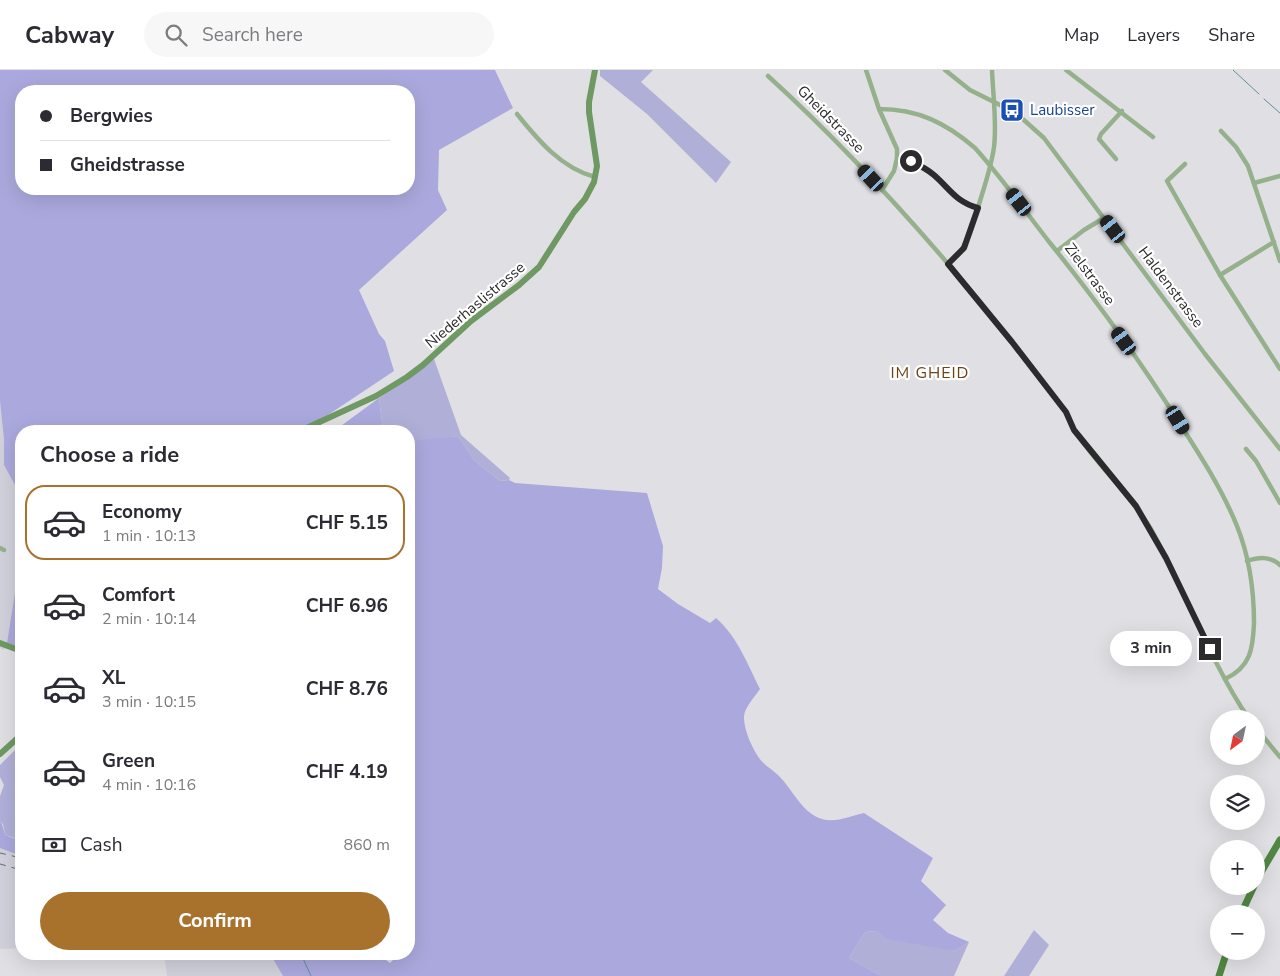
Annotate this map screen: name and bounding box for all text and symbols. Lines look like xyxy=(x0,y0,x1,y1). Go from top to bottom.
search box xyxy=(144,12,494,57)
text: Cabway xyxy=(25,19,114,51)
icon: search xyxy=(162,21,190,49)
text: Search here xyxy=(202,22,303,48)
text: Map xyxy=(1064,23,1099,47)
text: Layers xyxy=(1127,23,1180,47)
text: Share xyxy=(1208,23,1255,47)
street label: Gheidstrasse xyxy=(793,81,869,157)
bus stop icon: Laubisser xyxy=(999,97,1025,123)
place label: Laubisser xyxy=(1030,100,1095,120)
text: Bergwies xyxy=(70,103,153,129)
route start xyxy=(900,150,922,172)
text: Gheidstrasse xyxy=(70,152,185,178)
car xyxy=(855,162,886,194)
car xyxy=(1003,186,1034,218)
car xyxy=(1097,213,1128,245)
street label: Zielstrasse xyxy=(1060,239,1120,309)
street label: Haldenstrasse xyxy=(1134,242,1208,332)
street label: Niederhaslistrasse xyxy=(421,257,529,353)
car xyxy=(1109,324,1138,358)
district label: IM GHEID xyxy=(891,362,969,384)
car xyxy=(1163,403,1192,437)
text: Choose a ride xyxy=(40,440,179,470)
text: Economy xyxy=(102,499,182,525)
icon: car xyxy=(42,500,87,545)
text: CHF 5.15 xyxy=(306,510,388,536)
text: 1 min · 10:13 xyxy=(102,525,196,547)
text: Comfort xyxy=(102,582,175,608)
icon: car xyxy=(42,583,87,628)
text: CHF 6.96 xyxy=(306,593,388,619)
text: 2 min · 10:14 xyxy=(102,608,196,630)
callout: 3 min xyxy=(1110,632,1192,666)
text: 3 min xyxy=(1130,637,1172,659)
route end xyxy=(1199,638,1221,660)
text: XL xyxy=(102,665,125,691)
icon: car xyxy=(42,666,87,711)
text: CHF 8.76 xyxy=(306,676,388,702)
text: 3 min · 10:15 xyxy=(102,691,196,713)
north arrow xyxy=(1210,710,1265,765)
map controls xyxy=(1210,710,1265,960)
text: Green xyxy=(102,748,155,774)
icon: car xyxy=(42,749,87,794)
text: CHF 4.19 xyxy=(306,759,388,785)
text: 4 min · 10:16 xyxy=(102,774,196,796)
button: layers xyxy=(1210,775,1265,830)
icon: cash xyxy=(40,831,68,859)
text: Cash xyxy=(80,832,122,858)
text: 860 m xyxy=(343,834,390,856)
button: + xyxy=(1210,840,1265,895)
button: Confirm xyxy=(40,892,390,950)
button: − xyxy=(1210,905,1265,960)

